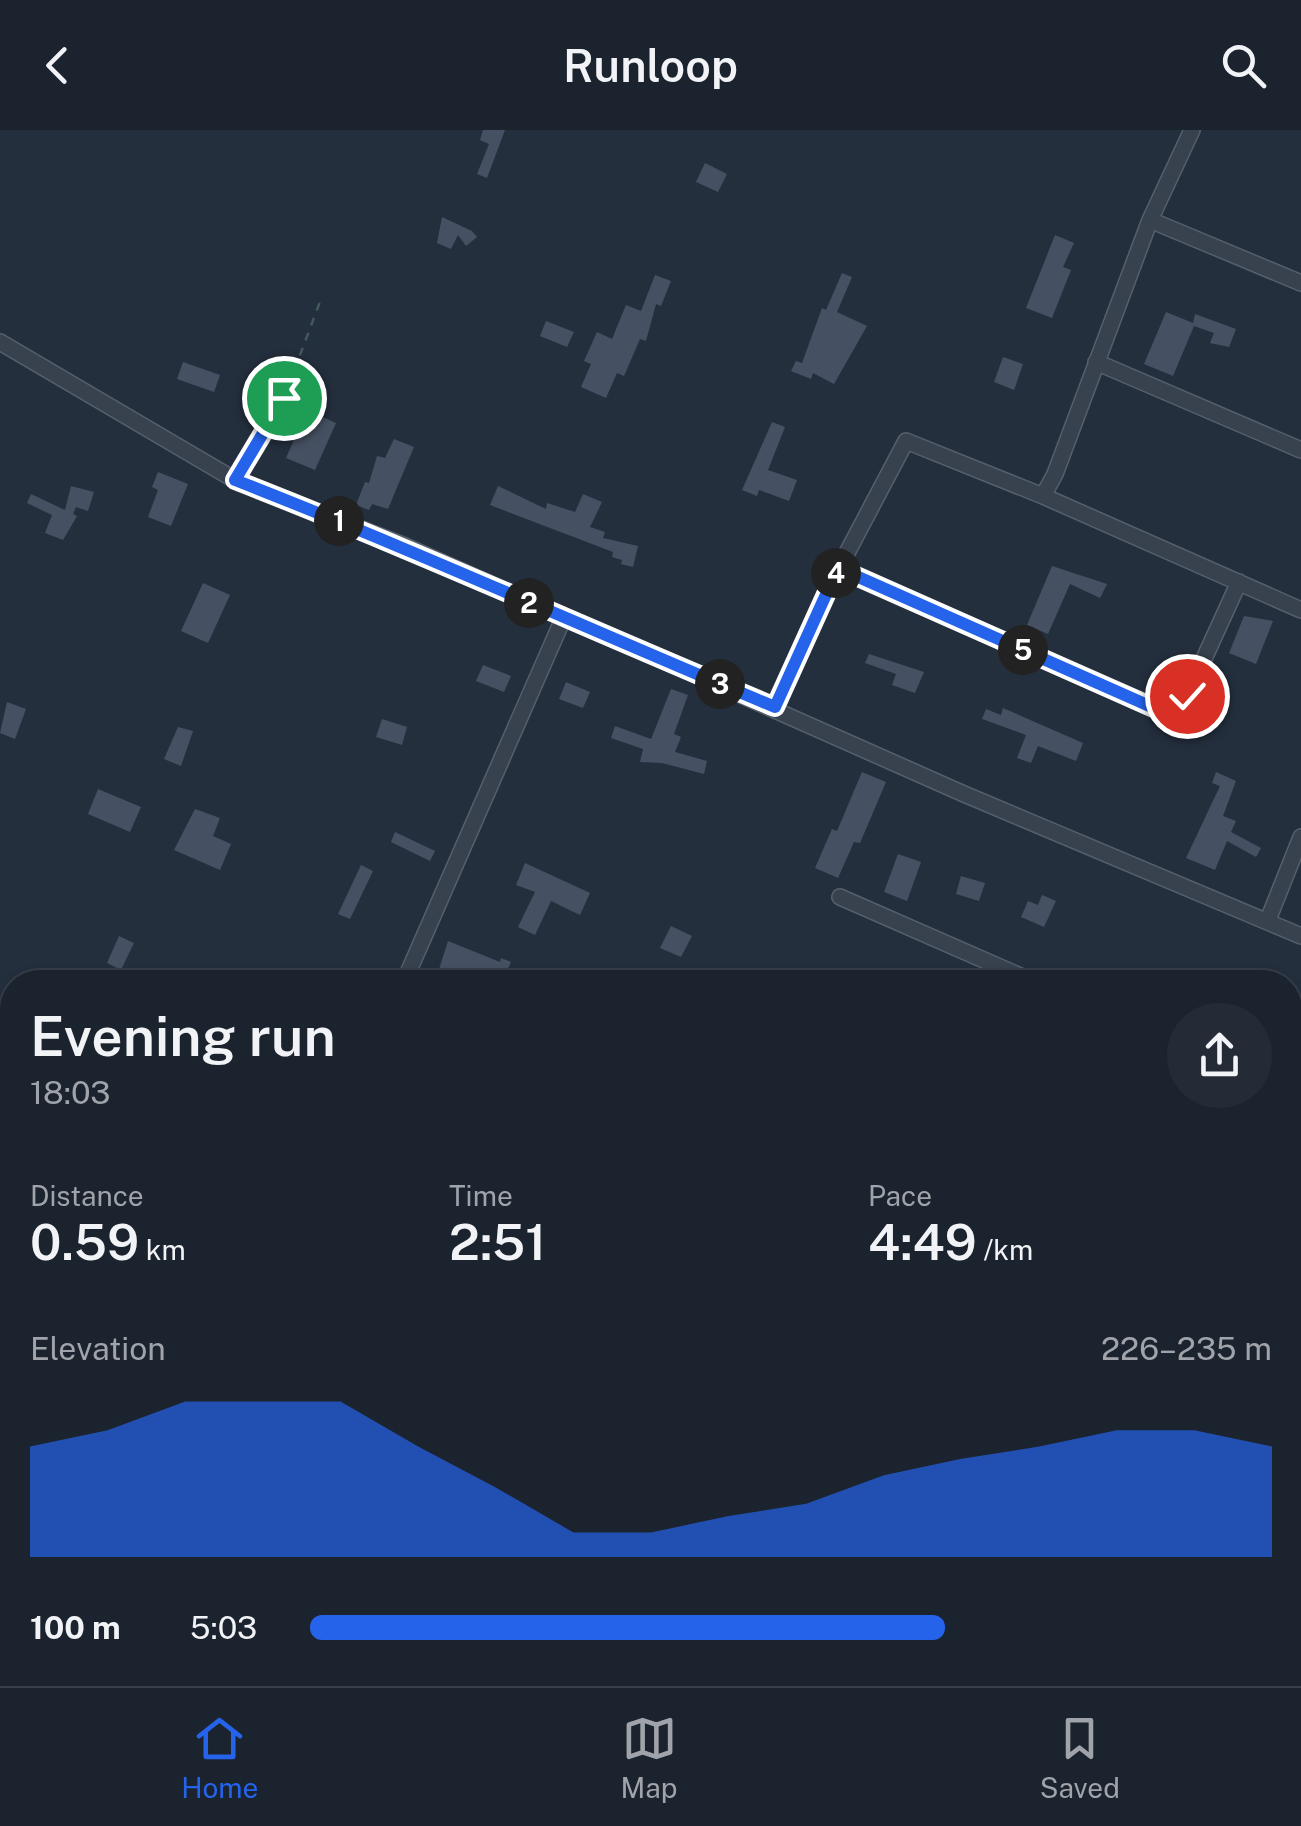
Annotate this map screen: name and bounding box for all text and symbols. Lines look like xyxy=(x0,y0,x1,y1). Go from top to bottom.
icon: back xyxy=(30,38,85,93)
icon: search xyxy=(1216,38,1271,93)
text: Runloop xyxy=(563,39,738,92)
pin xyxy=(242,356,327,441)
icon: arrive xyxy=(257,371,312,426)
pin: 1 xyxy=(314,496,364,546)
text: 1 xyxy=(333,504,345,537)
pin: 4 xyxy=(811,548,861,598)
text: 4 xyxy=(827,556,845,589)
pin: 2 xyxy=(504,578,554,628)
text: 2 xyxy=(520,586,538,619)
pin: 5 xyxy=(998,625,1048,675)
text: 5 xyxy=(1014,633,1032,666)
pin xyxy=(1145,654,1230,739)
pin: 3 xyxy=(695,659,745,709)
text: 3 xyxy=(711,667,729,700)
icon: check xyxy=(1160,669,1215,724)
button: share xyxy=(1167,1003,1272,1108)
text: Evening run xyxy=(30,1004,336,1068)
text: 18:03 xyxy=(30,1074,111,1111)
text: Distance xyxy=(30,1179,144,1212)
text: Time xyxy=(449,1179,513,1212)
text: Pace xyxy=(868,1179,932,1212)
text: 0.59 xyxy=(30,1212,139,1271)
text: 2:51 xyxy=(449,1212,546,1271)
text: 4:49 xyxy=(868,1212,977,1271)
text: km xyxy=(139,1233,186,1266)
text: /km xyxy=(977,1233,1033,1266)
text: Elevation xyxy=(30,1330,166,1367)
text: 226–235 m xyxy=(1101,1330,1272,1367)
text: 100 m xyxy=(30,1609,121,1646)
text: 5:03 xyxy=(190,1609,257,1646)
tab: Home xyxy=(181,1711,258,1804)
tab: Map xyxy=(621,1711,677,1804)
tab: Saved xyxy=(1040,1711,1120,1804)

